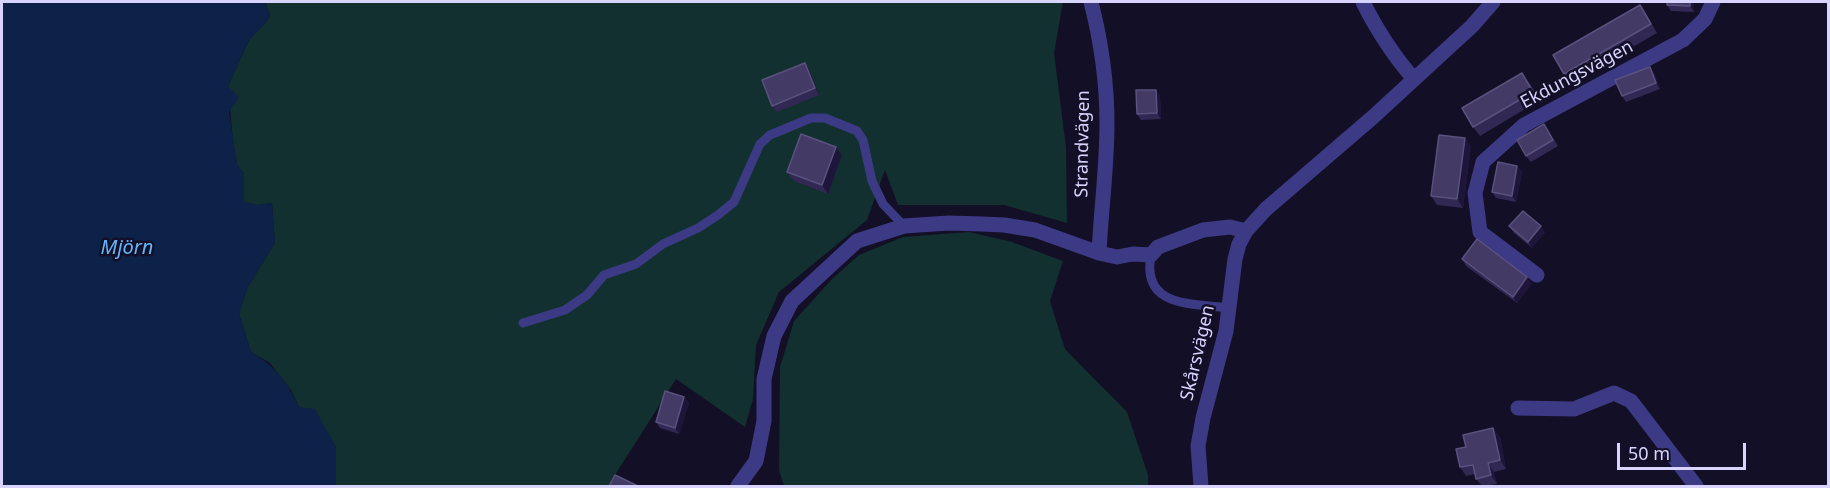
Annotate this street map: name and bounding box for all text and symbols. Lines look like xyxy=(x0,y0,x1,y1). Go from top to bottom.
street label: Ekdungsvägen xyxy=(1517,36,1637,114)
street label: Strandvägen xyxy=(1071,90,1095,198)
water label: Mjörn xyxy=(101,236,153,260)
street label: Skårsvägen xyxy=(1177,303,1219,403)
scale bar xyxy=(1620,431,1749,469)
text: 50 m xyxy=(1628,441,1670,465)

